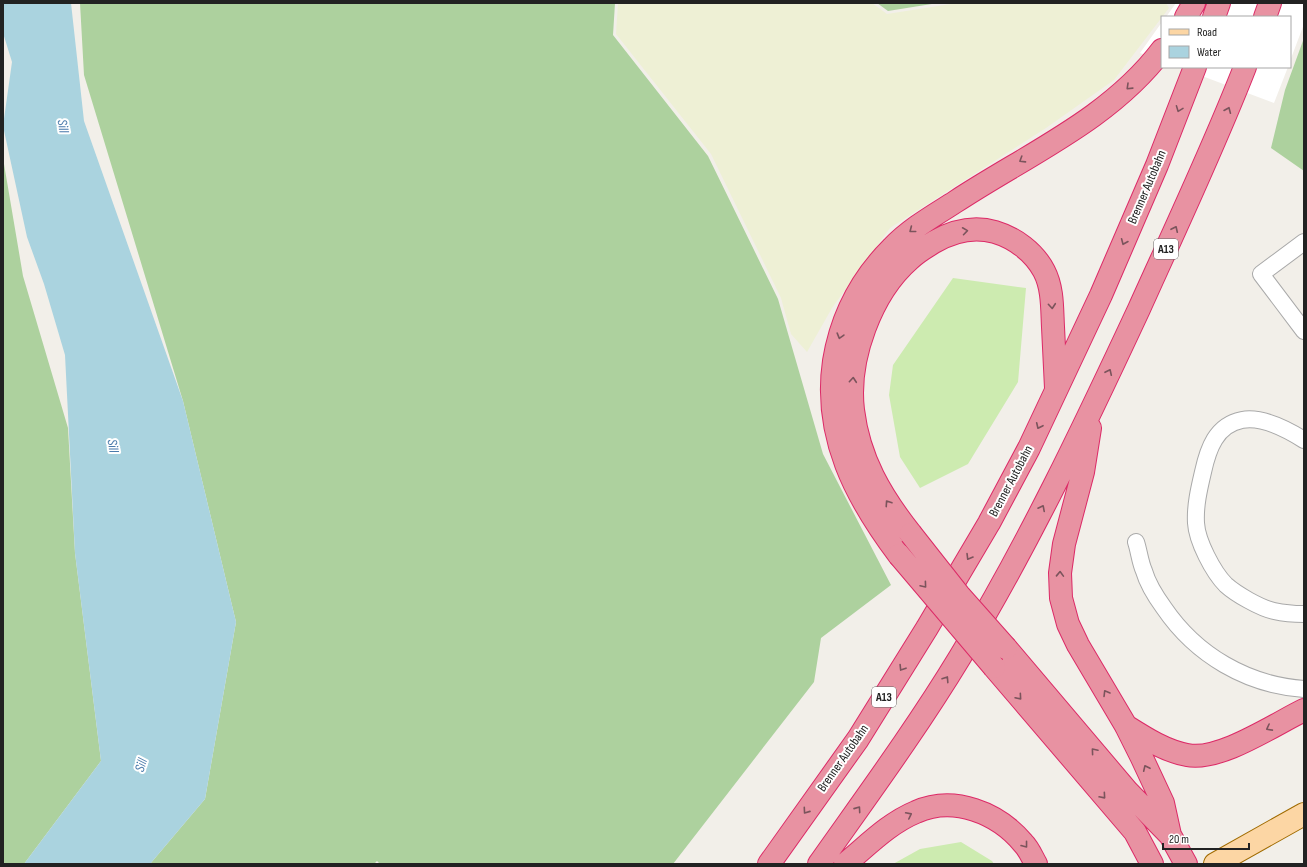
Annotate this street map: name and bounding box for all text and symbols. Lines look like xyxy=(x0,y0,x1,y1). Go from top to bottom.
legend xyxy=(1161,16,1291,68)
text: Road xyxy=(1197,25,1217,40)
text: Water xyxy=(1197,45,1221,60)
one-way arrow xyxy=(1126,82,1134,90)
one-way arrow xyxy=(1175,105,1183,112)
one-way arrow xyxy=(1223,106,1231,114)
water label: Sill xyxy=(53,118,73,135)
street label: Brenner Autobahn xyxy=(1124,148,1170,226)
one-way arrow xyxy=(1019,156,1026,163)
one-way arrow xyxy=(1170,225,1178,233)
one-way arrow xyxy=(910,226,917,233)
one-way arrow xyxy=(962,227,968,236)
one-way arrow xyxy=(1121,238,1129,246)
road number: A13 xyxy=(1154,239,1178,259)
one-way arrow xyxy=(1047,303,1056,309)
one-way arrow xyxy=(836,332,845,339)
one-way arrow xyxy=(1104,369,1112,377)
one-way arrow xyxy=(848,377,857,383)
one-way arrow xyxy=(1036,422,1044,429)
water label: Sill xyxy=(104,438,123,454)
street label: Brenner Autobahn xyxy=(986,443,1036,519)
one-way arrow xyxy=(886,500,893,507)
one-way arrow xyxy=(1038,505,1045,513)
one-way arrow xyxy=(966,553,974,560)
one-way arrow xyxy=(1056,571,1064,577)
one-way arrow xyxy=(920,580,927,588)
one-way arrow xyxy=(899,664,907,671)
one-way arrow xyxy=(941,676,948,683)
road number: A13 xyxy=(872,687,896,707)
one-way arrow xyxy=(1104,690,1111,697)
one-way arrow xyxy=(1014,692,1021,699)
street label: Brenner Autobahn xyxy=(814,721,872,795)
one-way arrow xyxy=(1266,723,1273,731)
one-way arrow xyxy=(1092,749,1099,756)
water label: Sill xyxy=(131,756,151,774)
one-way arrow xyxy=(1143,764,1151,772)
one-way arrow xyxy=(1099,791,1106,798)
one-way arrow xyxy=(803,807,811,814)
one-way arrow xyxy=(853,807,860,814)
one-way arrow xyxy=(905,812,912,820)
scale bar xyxy=(1163,825,1249,851)
text: 20 m xyxy=(1169,832,1189,847)
one-way arrow xyxy=(1020,841,1027,848)

